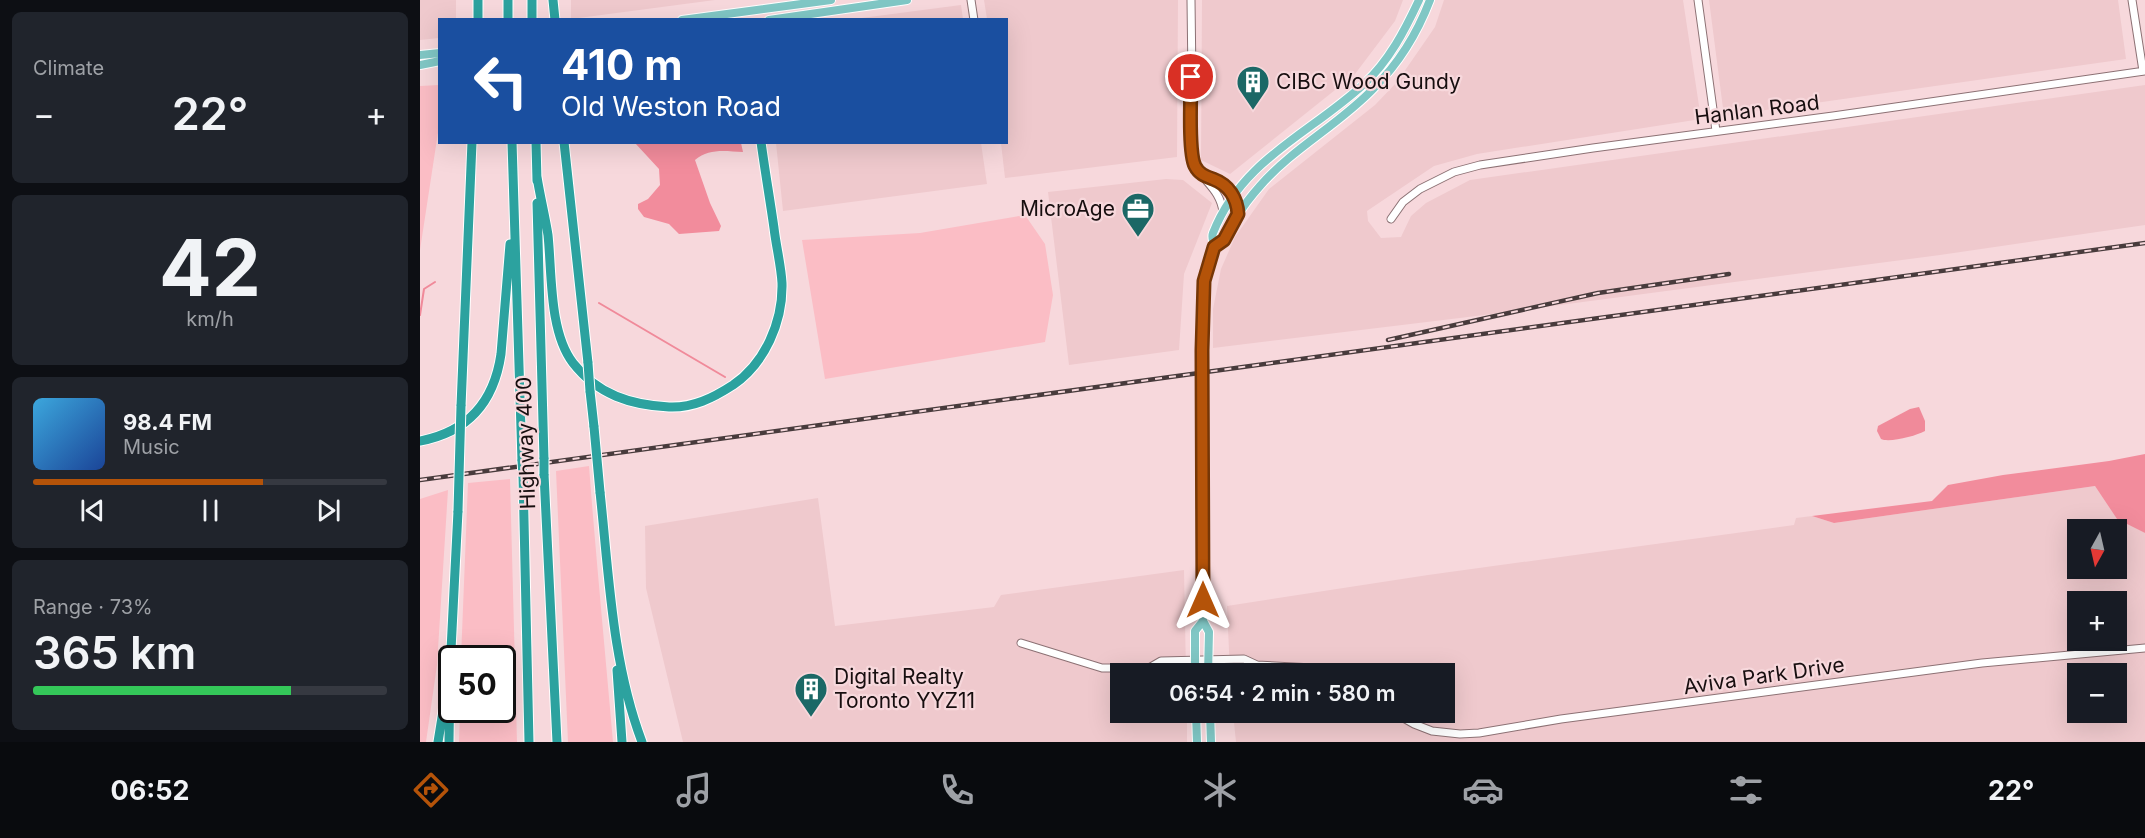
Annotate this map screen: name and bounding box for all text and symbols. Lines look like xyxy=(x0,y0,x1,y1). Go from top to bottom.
text: 410 m xyxy=(561,39,683,90)
icon: left xyxy=(462,42,540,120)
pin xyxy=(1165,51,1216,102)
text: Climate xyxy=(33,56,104,80)
icon: arrive xyxy=(1174,60,1207,93)
building icon: CIBC Wood Gundy xyxy=(1235,64,1271,111)
place label: CIBC Wood Gundy xyxy=(1276,69,1461,94)
text: 22° xyxy=(172,86,248,141)
street label: Hanlan Road xyxy=(1693,89,1821,130)
text: Old Weston Road xyxy=(561,90,781,123)
text: − xyxy=(33,94,55,134)
text: + xyxy=(365,94,387,134)
office icon: MicroAge xyxy=(1120,191,1156,238)
place label: MicroAge xyxy=(1020,196,1115,221)
text: 42 xyxy=(159,220,261,315)
text: km/h xyxy=(186,307,234,331)
street label: Highway 400 xyxy=(511,376,540,510)
text: 98.4 FM xyxy=(123,409,212,435)
text: Music xyxy=(123,435,180,459)
icon: previous xyxy=(76,494,109,527)
icon: pause xyxy=(194,494,227,527)
icon: next xyxy=(312,494,345,527)
north arrow xyxy=(2067,519,2127,579)
map controls xyxy=(2067,519,2127,723)
position arrow xyxy=(1171,568,1235,632)
button: + xyxy=(2067,591,2127,651)
text: Range · 73% xyxy=(33,595,153,619)
text: 365 km xyxy=(33,625,196,680)
speed limit sign: 50 xyxy=(438,645,516,723)
street label: Aviva Park Drive xyxy=(1682,652,1846,699)
button: − xyxy=(2067,663,2127,723)
place label: Digital Realty Toronto YYZ11 xyxy=(834,664,975,713)
building icon: Digital Realty Toronto YYZ11 xyxy=(793,671,829,718)
text: 06:54 · 2 min · 580 m xyxy=(1169,680,1396,706)
icon: directions xyxy=(410,769,452,811)
icon: music xyxy=(673,769,715,811)
icon: phone xyxy=(936,769,978,811)
icon: climate xyxy=(1199,769,1241,811)
icon: car xyxy=(1462,769,1504,811)
icon: filters xyxy=(1725,769,1767,811)
text: 06:52 xyxy=(110,774,190,807)
text: 22° xyxy=(1988,774,2034,807)

